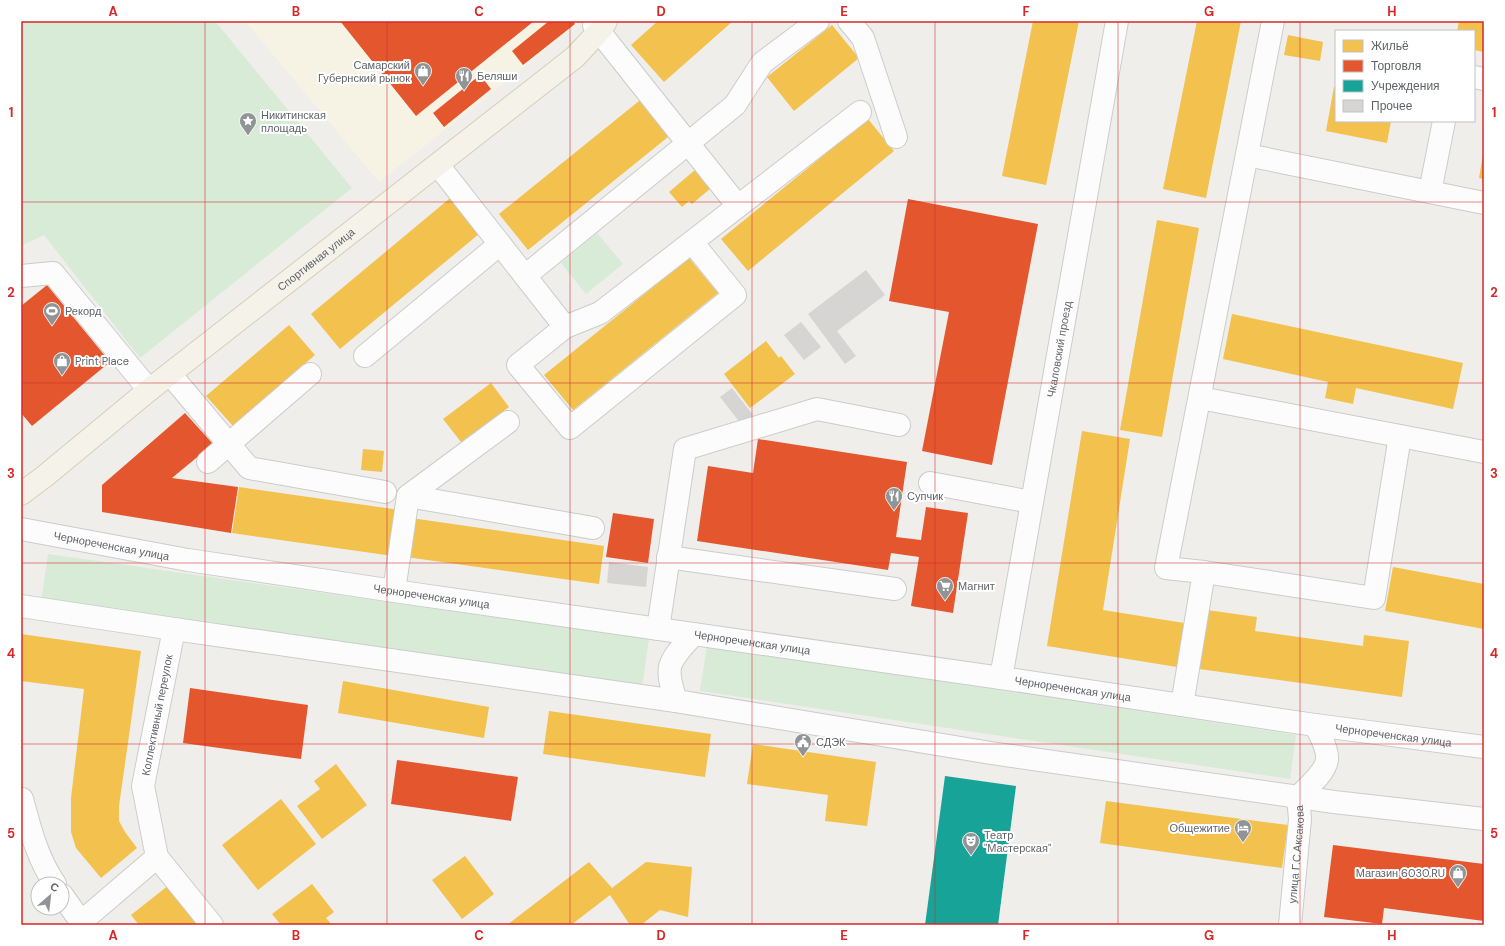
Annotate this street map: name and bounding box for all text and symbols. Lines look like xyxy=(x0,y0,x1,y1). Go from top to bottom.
text: A xyxy=(108,3,118,20)
text: B xyxy=(292,3,300,20)
text: C xyxy=(474,3,484,20)
text: D xyxy=(656,3,666,20)
text: E xyxy=(840,3,848,20)
text: F xyxy=(1022,3,1030,20)
text: G xyxy=(1204,3,1214,20)
text: H xyxy=(1387,3,1397,20)
legend xyxy=(1335,30,1475,122)
text: Жильё xyxy=(1371,38,1409,54)
place label: Самарский Губернский рынок xyxy=(318,58,410,85)
text: Торговля xyxy=(1371,58,1421,74)
shop icon: Самарский Губернский рынок xyxy=(413,61,433,86)
restaurant icon: Беляши xyxy=(454,66,474,91)
place label: Беляши xyxy=(477,69,517,83)
text: Учреждения xyxy=(1371,78,1440,94)
text: Прочее xyxy=(1371,98,1413,114)
text: 1 xyxy=(9,104,13,121)
text: 1 xyxy=(1492,104,1496,121)
place label: Никитинская площадь xyxy=(261,108,326,135)
place icon: Никитинская площадь xyxy=(238,111,258,136)
street label: Спортивная улица xyxy=(275,224,358,294)
text: 2 xyxy=(7,284,15,301)
text: 2 xyxy=(1490,284,1498,301)
street label: Чкаловский проезд xyxy=(1044,299,1075,398)
sports icon: Рекорд xyxy=(42,301,62,326)
place label: Рекорд xyxy=(65,304,102,318)
shop icon: Print Place xyxy=(52,351,72,376)
place label: Print Place xyxy=(75,354,129,368)
text: 3 xyxy=(7,465,15,482)
text: 3 xyxy=(1490,465,1498,482)
restaurant icon: Супчик xyxy=(884,486,904,511)
place label: Супчик xyxy=(907,489,943,503)
street label: Чернореченская улица xyxy=(52,528,171,564)
supermarket icon: Магнит xyxy=(935,576,955,601)
place label: Магнит xyxy=(958,579,995,593)
street label: Чернореченская улица xyxy=(372,581,491,612)
street label: Чернореченская улица xyxy=(693,627,812,658)
text: 4 xyxy=(7,645,15,662)
text: 4 xyxy=(1490,645,1498,662)
street label: Коллективный переулок xyxy=(138,653,176,777)
street label: Чернореченская улица xyxy=(1014,673,1133,705)
street label: Чернореченская улица xyxy=(1334,721,1453,750)
public building icon: СДЭК xyxy=(793,732,813,757)
place label: СДЭК xyxy=(816,735,846,749)
street label: улица Г.С.Аксакова xyxy=(1285,804,1307,904)
hotel icon: Общежитие xyxy=(1233,818,1253,843)
place label: Общежитие xyxy=(1169,821,1230,835)
text: 5 xyxy=(7,825,15,842)
text: 5 xyxy=(1490,825,1498,842)
place label: Театр "Мастерская" xyxy=(984,828,1051,855)
theatre icon: Театр "Мастерская" xyxy=(961,831,981,856)
shop icon: Магазин 6030.RU xyxy=(1448,863,1468,888)
place label: Магазин 6030.RU xyxy=(1356,866,1445,880)
north arrow xyxy=(30,876,70,916)
text: С xyxy=(48,879,62,895)
text: A xyxy=(108,927,118,944)
text: B xyxy=(292,927,300,944)
text: C xyxy=(474,927,484,944)
text: D xyxy=(656,927,666,944)
text: E xyxy=(840,927,848,944)
text: F xyxy=(1022,927,1030,944)
text: G xyxy=(1204,927,1214,944)
text: H xyxy=(1387,927,1397,944)

